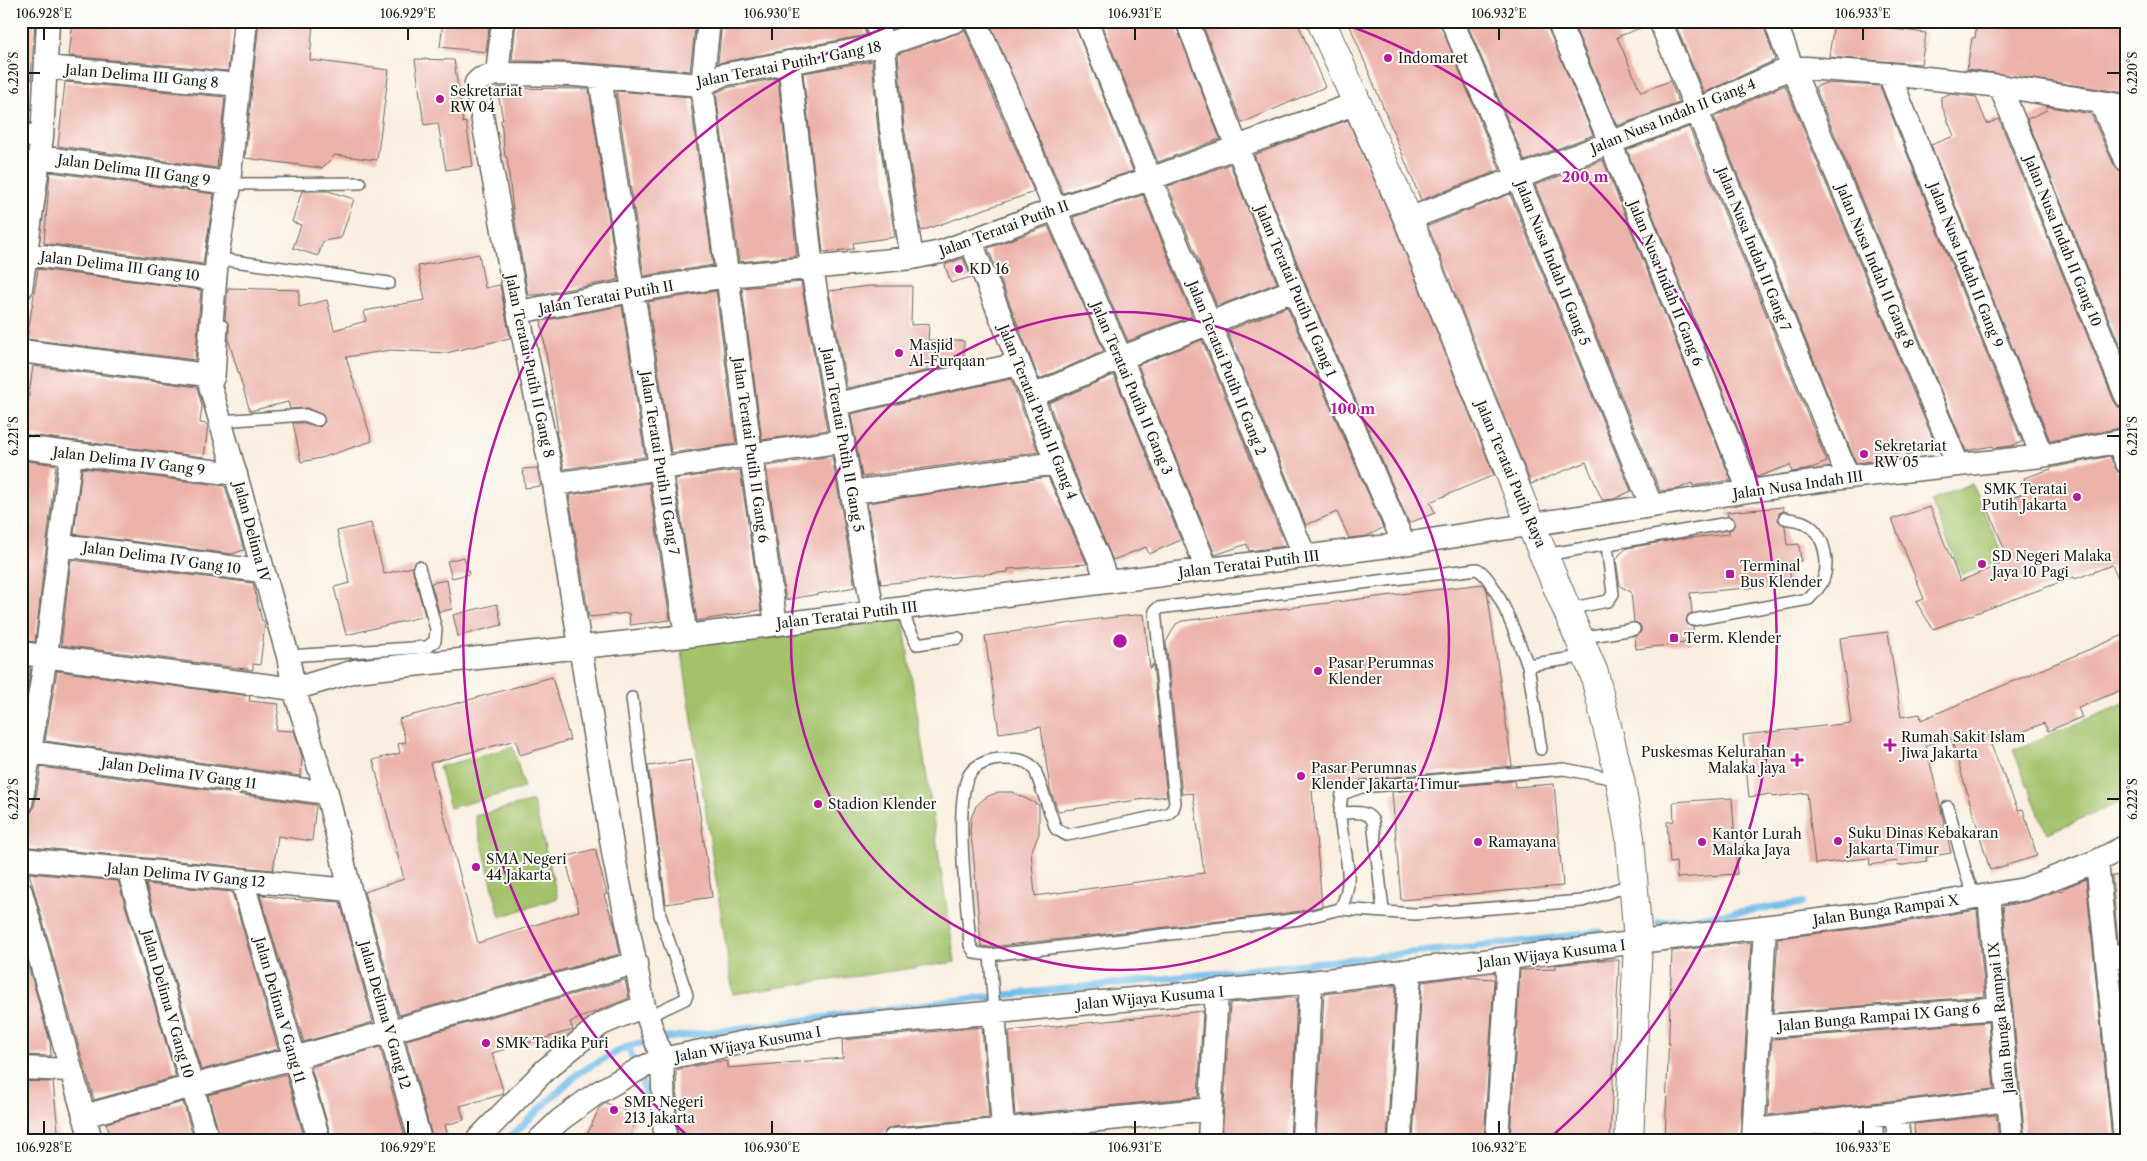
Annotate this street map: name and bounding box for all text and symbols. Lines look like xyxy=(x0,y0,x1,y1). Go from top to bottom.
text: 106.928°E xyxy=(16,6,72,21)
text: 106.929°E xyxy=(380,6,436,21)
text: 106.930°E xyxy=(744,6,800,21)
text: 106.931°E xyxy=(1108,6,1162,21)
text: 106.932°E xyxy=(1471,6,1527,21)
text: 106.933°E xyxy=(1835,6,1891,21)
street label: Jalan Teratai Putih I Gang 18 xyxy=(693,37,883,91)
place label: Indomaret xyxy=(1398,49,1468,67)
text: 6.220°S xyxy=(6,52,21,94)
marker: Indomaret xyxy=(1382,52,1394,64)
text: 6.220°S xyxy=(2125,52,2140,94)
street label: Jalan Delima III Gang 8 xyxy=(62,60,220,92)
street label: Jalan Nusa Indah II Gang 4 xyxy=(1586,75,1758,158)
place label: Sekretariat RW 04 xyxy=(450,82,523,116)
marker: Sekretariat RW 04 xyxy=(434,93,446,105)
street label: Jalan Delima III Gang 9 xyxy=(54,150,212,190)
street label: Jalan Nusa Indah II Gang 10 xyxy=(2020,151,2106,329)
street label: Jalan Nusa Indah II Gang 7 xyxy=(1712,163,1795,334)
text: 200 m xyxy=(1562,167,1608,186)
street label: Jalan Nusa Indah II Gang 5 xyxy=(1511,176,1594,348)
street label: Jalan Nusa Indah II Gang 9 xyxy=(1924,178,2007,350)
street label: Jalan Nusa Indah II Gang 8 xyxy=(1831,179,1918,351)
street label: Jalan Teratai Putih II xyxy=(935,196,1071,260)
street label: Jalan Nusa Indah II Gang 6 xyxy=(1624,196,1707,368)
street label: Jalan Teratai Putih II Gang 1 xyxy=(1251,201,1340,380)
street label: Jalan Delima III Gang 10 xyxy=(37,247,201,285)
place label: KD 16 xyxy=(969,260,1009,278)
marker: KD 16 xyxy=(953,263,965,275)
street label: Jalan Teratai Putih II Gang 8 xyxy=(501,271,558,459)
street label: Jalan Teratai Putih II xyxy=(535,276,675,318)
street label: Jalan Teratai Putih II Gang 2 xyxy=(1183,276,1270,458)
street label: Jalan Teratai Putih II Gang 3 xyxy=(1087,297,1177,477)
street label: Jalan Teratai Putih II Gang 4 xyxy=(994,320,1081,502)
place label: Masjid Al-Furqaan xyxy=(908,336,985,370)
street label: Jalan Teratai Putih II Gang 5 xyxy=(818,345,868,533)
marker: Masjid Al-Furqaan xyxy=(893,347,905,359)
street label: Jalan Teratai Putih II Gang 6 xyxy=(729,354,773,544)
street label: Jalan Teratai Putih II Gang 7 xyxy=(636,368,683,556)
street label: Jalan Teratai Putih Raya xyxy=(1471,396,1550,551)
text: 100 m xyxy=(1331,399,1375,418)
text: 6.221°S xyxy=(6,416,21,456)
text: 6.221°S xyxy=(2125,416,2140,456)
place label: Sekretariat RW 05 xyxy=(1874,437,1947,471)
street label: Jalan Delima IV Gang 9 xyxy=(50,442,206,479)
marker: Sekretariat RW 05 xyxy=(1858,448,1870,460)
street label: Jalan Nusa Indah III xyxy=(1730,467,1864,503)
street label: Jalan Delima IV xyxy=(229,478,274,585)
place label: SMK Teratai Putih Jakarta xyxy=(1982,480,2068,514)
marker: SMK Teratai Putih Jakarta xyxy=(2071,491,2083,503)
street label: Jalan Delima IV Gang 10 xyxy=(80,538,242,578)
street label: Jalan Teratai Putih III xyxy=(1176,546,1320,582)
place label: SD Negeri Malaka Jaya 10 Pagi xyxy=(1990,547,2112,581)
place label: Terminal Bus Klender xyxy=(1740,557,1822,591)
marker: SD Negeri Malaka Jaya 10 Pagi xyxy=(1976,558,1988,570)
marker: Terminal Bus Klender xyxy=(1724,568,1736,580)
street label: Jalan Teratai Putih III xyxy=(774,597,918,633)
place label: Term. Klender xyxy=(1684,629,1781,647)
centre of rings xyxy=(1111,632,1129,650)
marker: Term. Klender xyxy=(1668,632,1680,644)
place label: Pasar Perumnas Klender xyxy=(1328,654,1434,688)
marker: Pasar Perumnas Klender xyxy=(1312,665,1324,677)
place label: Rumah Sakit Islam Jiwa Jakarta xyxy=(1899,728,2025,762)
marker: Rumah Sakit Islam Jiwa Jakarta xyxy=(1883,738,1897,752)
place label: Puskesmas Kelurahan Malaka Jaya xyxy=(1641,743,1787,777)
street label: Jalan Delima IV Gang 11 xyxy=(98,753,258,793)
marker: Puskesmas Kelurahan Malaka Jaya xyxy=(1790,753,1804,767)
place label: Pasar Perumnas Klender Jakarta Timur xyxy=(1311,759,1459,793)
marker: Pasar Perumnas Klender Jakarta Timur xyxy=(1295,770,1307,782)
text: 6.222°S xyxy=(6,778,21,820)
text: 6.222°S xyxy=(2125,778,2140,820)
place label: Stadion Klender xyxy=(828,795,937,813)
marker: Stadion Klender xyxy=(812,798,824,810)
place label: Suku Dinas Kebakaran Jakarta Timur xyxy=(1846,824,1999,858)
place label: Kantor Lurah Malaka Jaya xyxy=(1712,825,1802,859)
place label: Ramayana xyxy=(1488,833,1557,851)
marker: Suku Dinas Kebakaran Jakarta Timur xyxy=(1832,835,1844,847)
marker: Ramayana xyxy=(1472,836,1484,848)
marker: Kantor Lurah Malaka Jaya xyxy=(1696,836,1708,848)
place label: SMA Negeri 44 Jakarta xyxy=(486,850,566,884)
street label: Jalan Delima IV Gang 12 xyxy=(104,859,266,891)
marker: SMA Negeri 44 Jakarta xyxy=(470,861,482,873)
street label: Jalan Bunga Rampai X xyxy=(1810,891,1961,929)
street label: Jalan Delima V Gang 10 xyxy=(138,926,198,1081)
street label: Jalan Delima V Gang 11 xyxy=(250,933,309,1085)
street label: Jalan Wijaya Kusuma I xyxy=(1475,936,1627,972)
street label: Jalan Delima V Gang 12 xyxy=(355,937,415,1091)
street label: Jalan Bunga Rampai IX xyxy=(1984,940,2018,1097)
street label: Jalan Wijaya Kusuma I xyxy=(1073,983,1225,1014)
street label: Jalan Bunga Rampai IX Gang 6 xyxy=(1775,999,1981,1035)
street label: Jalan Wijaya Kusuma I xyxy=(672,1022,822,1066)
place label: SMK Tadika Puri xyxy=(496,1034,609,1052)
marker: SMK Tadika Puri xyxy=(480,1037,492,1049)
place label: SMP Negeri 213 Jakarta xyxy=(624,1093,704,1127)
marker: SMP Negeri 213 Jakarta xyxy=(608,1104,620,1116)
text: 106.928°E xyxy=(16,1140,72,1155)
text: 106.929°E xyxy=(380,1140,436,1155)
text: 106.930°E xyxy=(744,1140,800,1155)
text: 106.931°E xyxy=(1108,1140,1162,1155)
text: 106.932°E xyxy=(1471,1140,1527,1155)
text: 106.933°E xyxy=(1835,1140,1891,1155)

